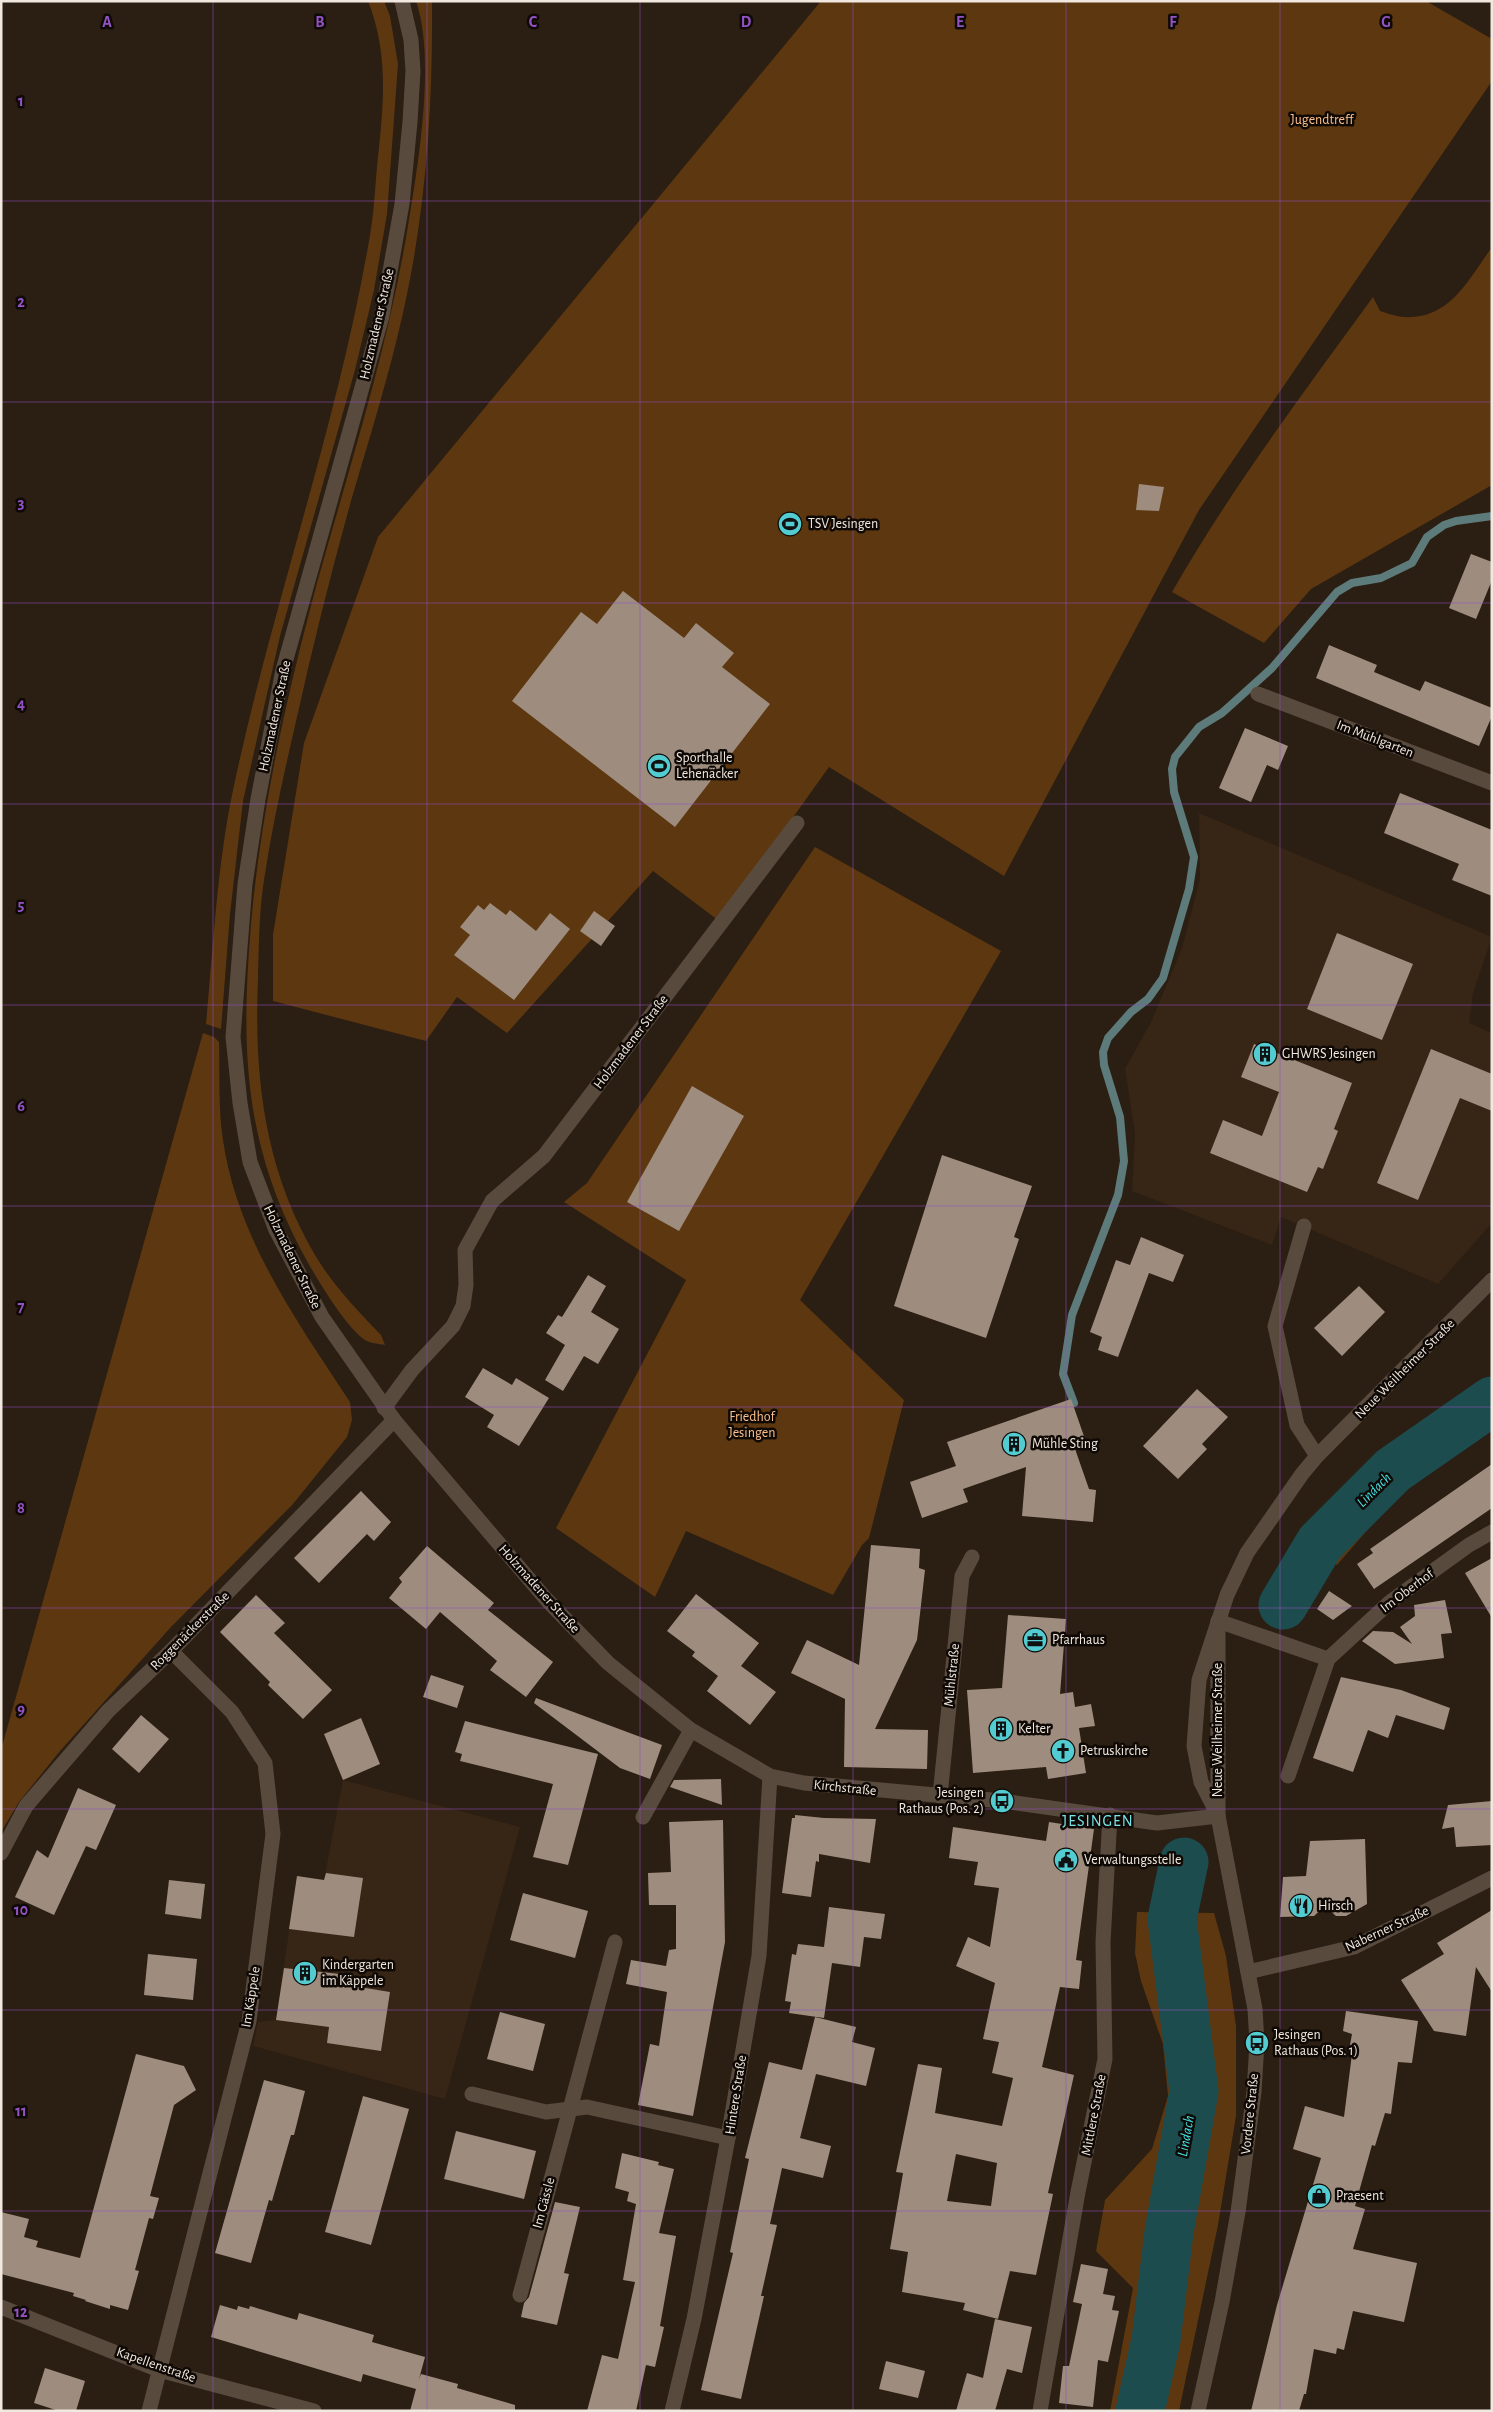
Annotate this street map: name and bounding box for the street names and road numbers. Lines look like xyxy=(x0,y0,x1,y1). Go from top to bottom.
street label: Holzmadener Straße xyxy=(357,267,397,381)
street label: Holzmadener Straße xyxy=(256,659,294,773)
street label: Im Mühlgarten xyxy=(1335,718,1415,760)
street label: Holzmadener Straße xyxy=(591,993,671,1091)
street label: Holzmadener Straße xyxy=(261,1203,323,1311)
street label: Neue Weilheimer Straße xyxy=(1352,1316,1458,1422)
street label: Holzmadener Straße xyxy=(496,1542,582,1636)
street label: Im Oberhof xyxy=(1378,1566,1437,1615)
street label: Roggenäckerstraße xyxy=(148,1589,232,1673)
street label: Mühlstraße xyxy=(942,1643,962,1707)
street label: Neue Weilheimer Straße xyxy=(1211,1663,1225,1797)
street label: Kirchstraße xyxy=(813,1778,877,1798)
street label: Naberner Straße xyxy=(1343,1904,1431,1954)
street label: Im Käppele xyxy=(239,1965,263,2029)
street label: Hintere Straße xyxy=(723,2054,749,2136)
street label: Mittlere Straße xyxy=(1079,2073,1109,2157)
street label: Vordere Straße xyxy=(1239,2073,1261,2155)
street label: Im Gässle xyxy=(530,2176,558,2230)
street label: Kapellenstraße xyxy=(115,2345,197,2385)

